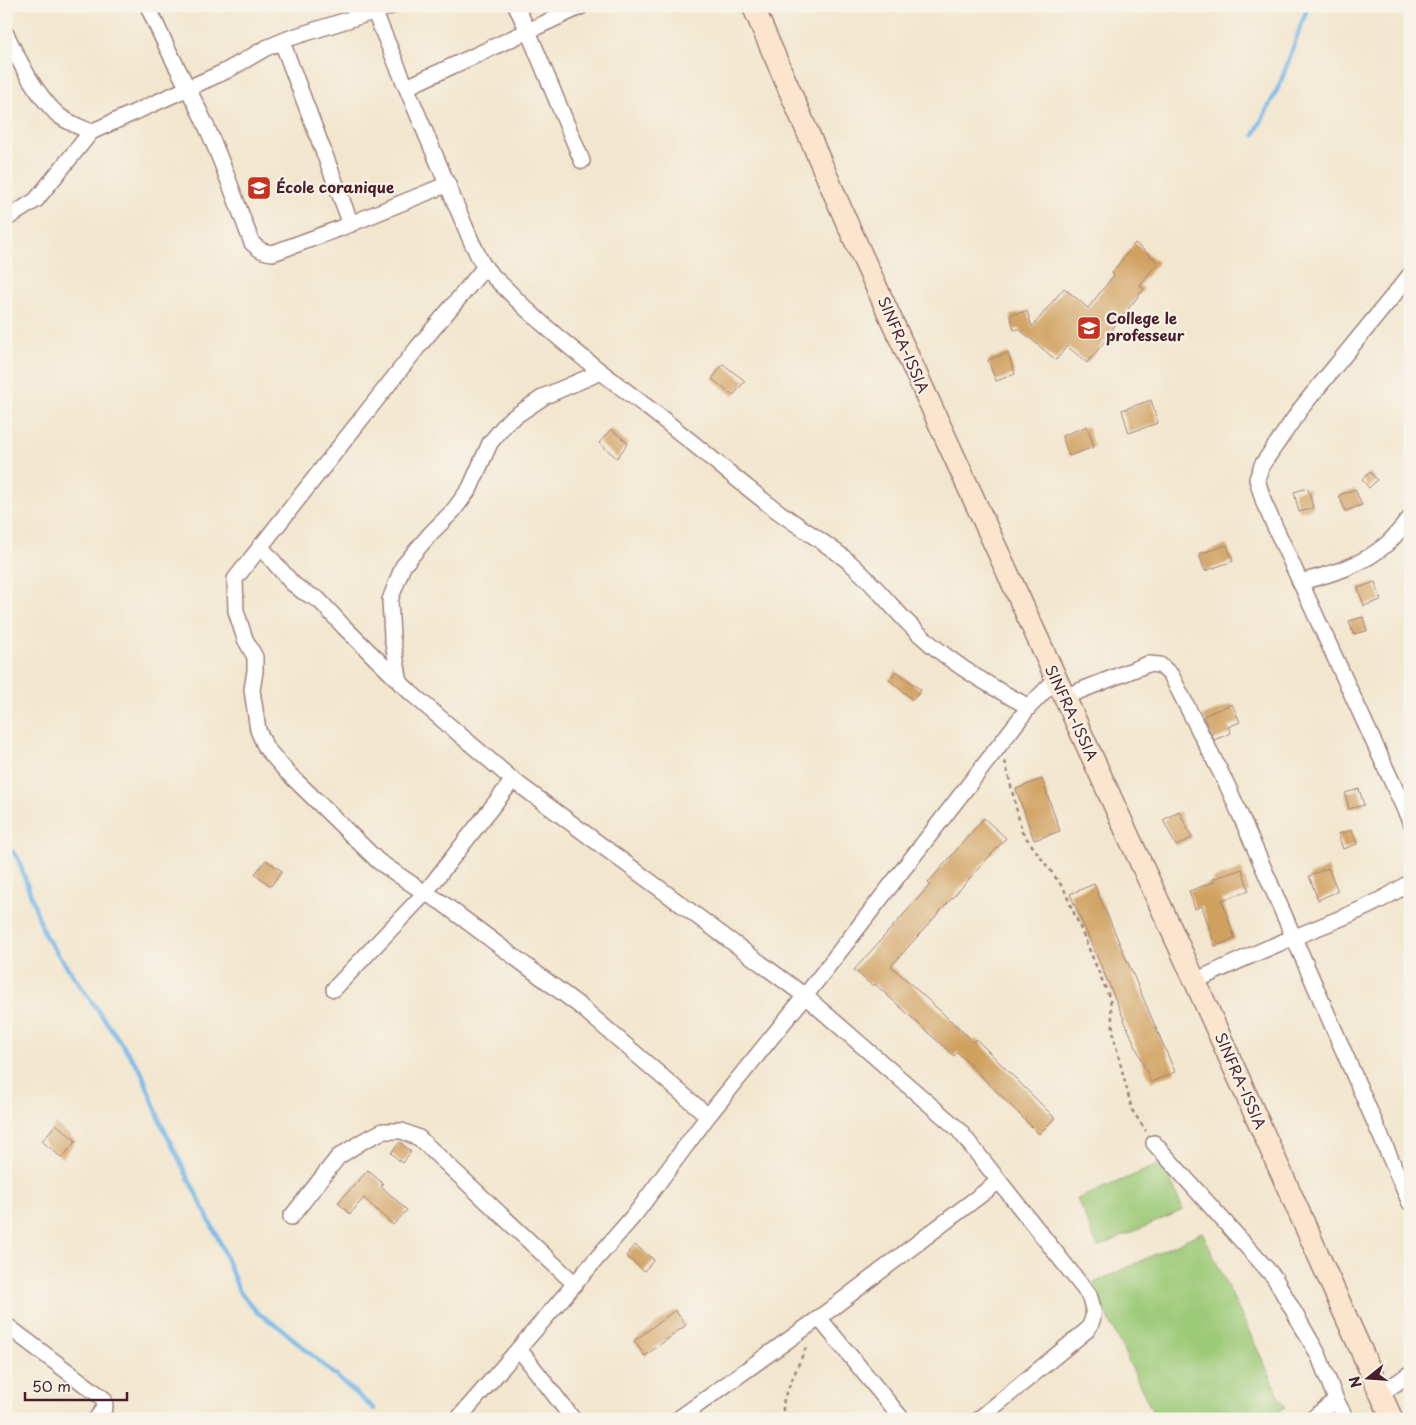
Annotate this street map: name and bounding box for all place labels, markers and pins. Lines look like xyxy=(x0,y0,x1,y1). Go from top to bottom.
school or university icon: École coranique xyxy=(246,175,272,201)
place label: École coranique xyxy=(276,175,394,198)
place label: College le professeur xyxy=(1106,306,1185,346)
school or university icon: College le professeur xyxy=(1076,315,1102,341)

